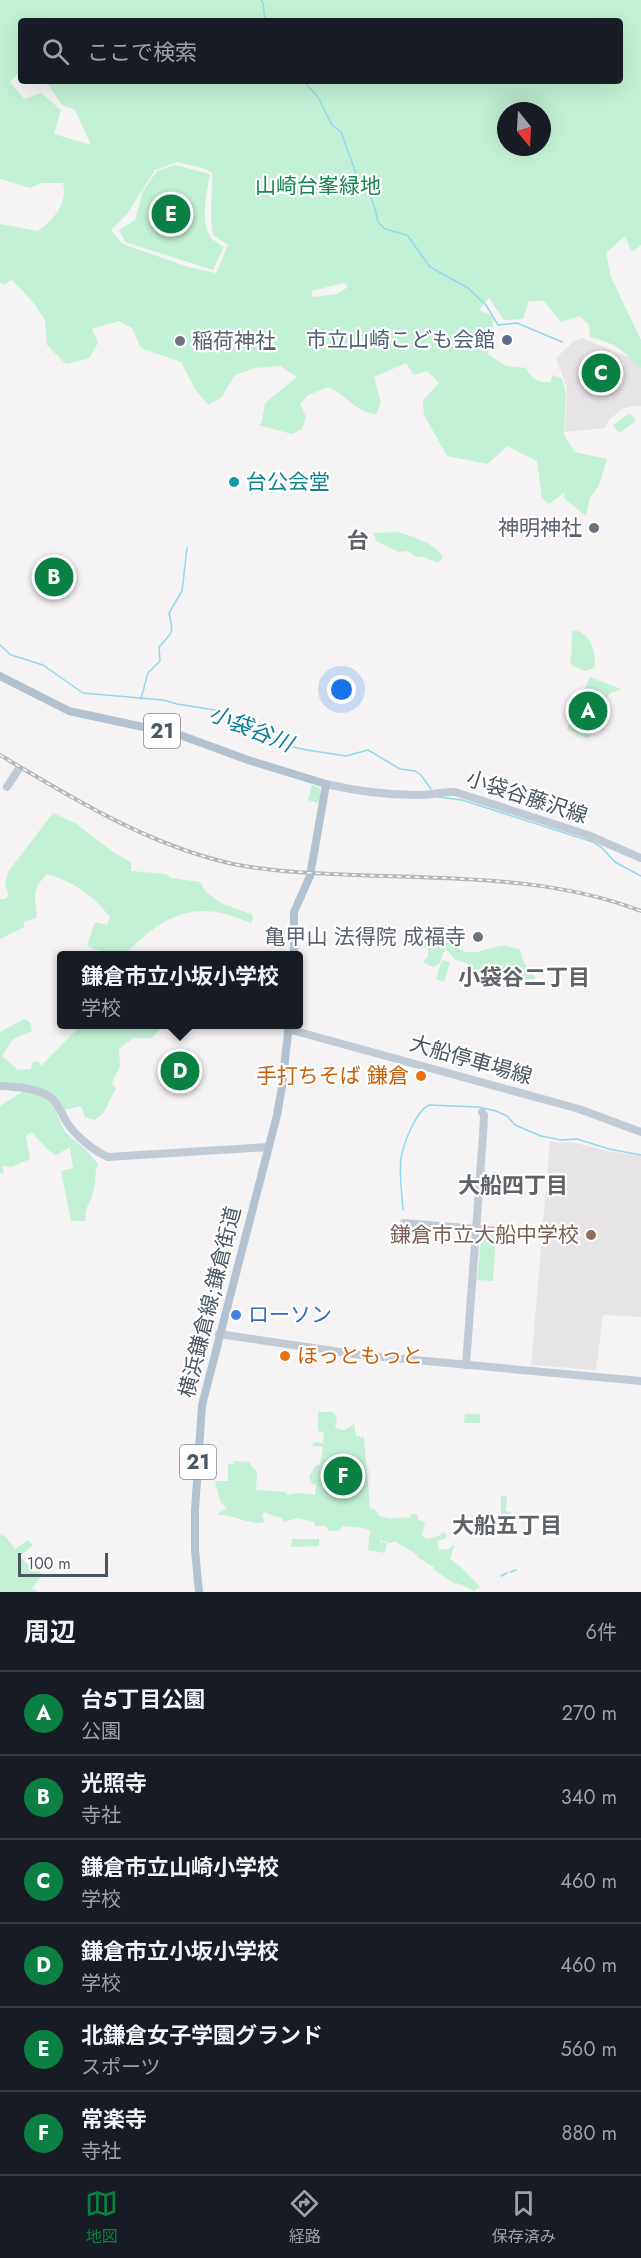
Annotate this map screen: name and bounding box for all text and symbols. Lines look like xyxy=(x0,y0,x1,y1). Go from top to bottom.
search box xyxy=(18,18,623,84)
icon: search xyxy=(39,35,72,68)
text: ここで検索 xyxy=(87,36,197,68)
north arrow xyxy=(497,102,551,156)
park label: 山崎台峯緑地 xyxy=(255,171,381,201)
pin: E xyxy=(152,192,190,236)
place label: 市立山崎こども会館 xyxy=(306,325,495,355)
place label: 稲荷神社 xyxy=(192,326,276,356)
marker: 市立山崎こども会館 xyxy=(500,333,514,347)
marker: 稲荷神社 xyxy=(173,334,187,348)
pin: C xyxy=(582,350,620,395)
place label: 台公会堂 xyxy=(246,467,330,497)
marker: 台公会堂 xyxy=(227,475,241,489)
place label: 神明神社 xyxy=(498,513,582,543)
marker: 神明神社 xyxy=(587,521,601,535)
district label: 台 xyxy=(347,524,369,556)
pin: B xyxy=(34,554,74,600)
your location xyxy=(327,675,356,704)
pin: A xyxy=(568,688,608,734)
water label: 小袋谷川 xyxy=(204,697,300,760)
road number: 21 xyxy=(144,714,180,748)
street label: 小袋谷藤沢線 xyxy=(462,763,592,831)
place label: 亀甲山 法得院 成福寺 xyxy=(264,922,466,952)
marker: 亀甲山 法得院 成福寺 xyxy=(471,930,485,944)
popup xyxy=(57,951,303,1029)
text: 鎌倉市立小坂小学校 xyxy=(81,960,279,992)
district label: 小袋谷二丁目 xyxy=(458,961,590,993)
text: 学校 xyxy=(81,994,121,1023)
street label: 大船停車場線 xyxy=(406,1028,536,1092)
pin: D xyxy=(160,1048,200,1094)
place label: 手打ちそば 鎌倉 xyxy=(256,1061,409,1091)
marker: 手打ちそば 鎌倉 xyxy=(414,1069,428,1083)
district label: 大船四丁目 xyxy=(458,1169,568,1201)
street label: 横浜鎌倉線;鎌倉街道 xyxy=(172,1203,248,1401)
place label: 鎌倉市立大船中学校 xyxy=(390,1220,579,1250)
marker: 鎌倉市立大船中学校 xyxy=(584,1228,598,1242)
place label: ローソン xyxy=(248,1300,332,1330)
marker: ローソン xyxy=(229,1308,243,1322)
place label: ほっともっと xyxy=(297,1341,423,1371)
marker: ほっともっと xyxy=(278,1349,292,1363)
road number: 21 xyxy=(180,1445,216,1479)
pin: F xyxy=(324,1454,362,1498)
district label: 大船五丁目 xyxy=(452,1509,562,1541)
scale bar xyxy=(18,1550,108,1578)
text: 100 m xyxy=(27,1552,71,1575)
text: 周辺 xyxy=(24,1613,76,1651)
text: 6件 xyxy=(585,1618,617,1647)
text: 台5丁目公園 xyxy=(81,1683,205,1715)
text: A xyxy=(36,1699,51,1728)
text: 270 m xyxy=(562,1699,617,1728)
text: 公園 xyxy=(81,1717,121,1746)
text: 光照寺 xyxy=(81,1767,147,1799)
text: B xyxy=(37,1783,50,1812)
text: 340 m xyxy=(561,1783,617,1812)
text: 寺社 xyxy=(81,1801,121,1830)
text: 鎌倉市立山崎小学校 xyxy=(81,1851,279,1883)
text: C xyxy=(36,1867,51,1896)
text: 460 m xyxy=(560,1867,617,1896)
text: 学校 xyxy=(81,1885,121,1914)
text: 鎌倉市立小坂小学校 xyxy=(81,1935,279,1967)
text: D xyxy=(36,1951,51,1980)
text: 460 m xyxy=(560,1951,617,1980)
text: 学校 xyxy=(81,1969,121,1998)
text: 北鎌倉女子学園グランド xyxy=(81,2019,323,2051)
text: E xyxy=(37,2035,50,2064)
text: 560 m xyxy=(561,2035,617,2064)
text: スポーツ xyxy=(81,2053,161,2082)
text: 常楽寺 xyxy=(81,2103,147,2135)
text: F xyxy=(38,2119,49,2148)
text: 880 m xyxy=(562,2119,617,2148)
text: 寺社 xyxy=(81,2137,121,2166)
tab: 地図 xyxy=(85,2187,118,2248)
tab: 経路 xyxy=(288,2187,321,2248)
tab: 保存済み xyxy=(492,2187,556,2248)

